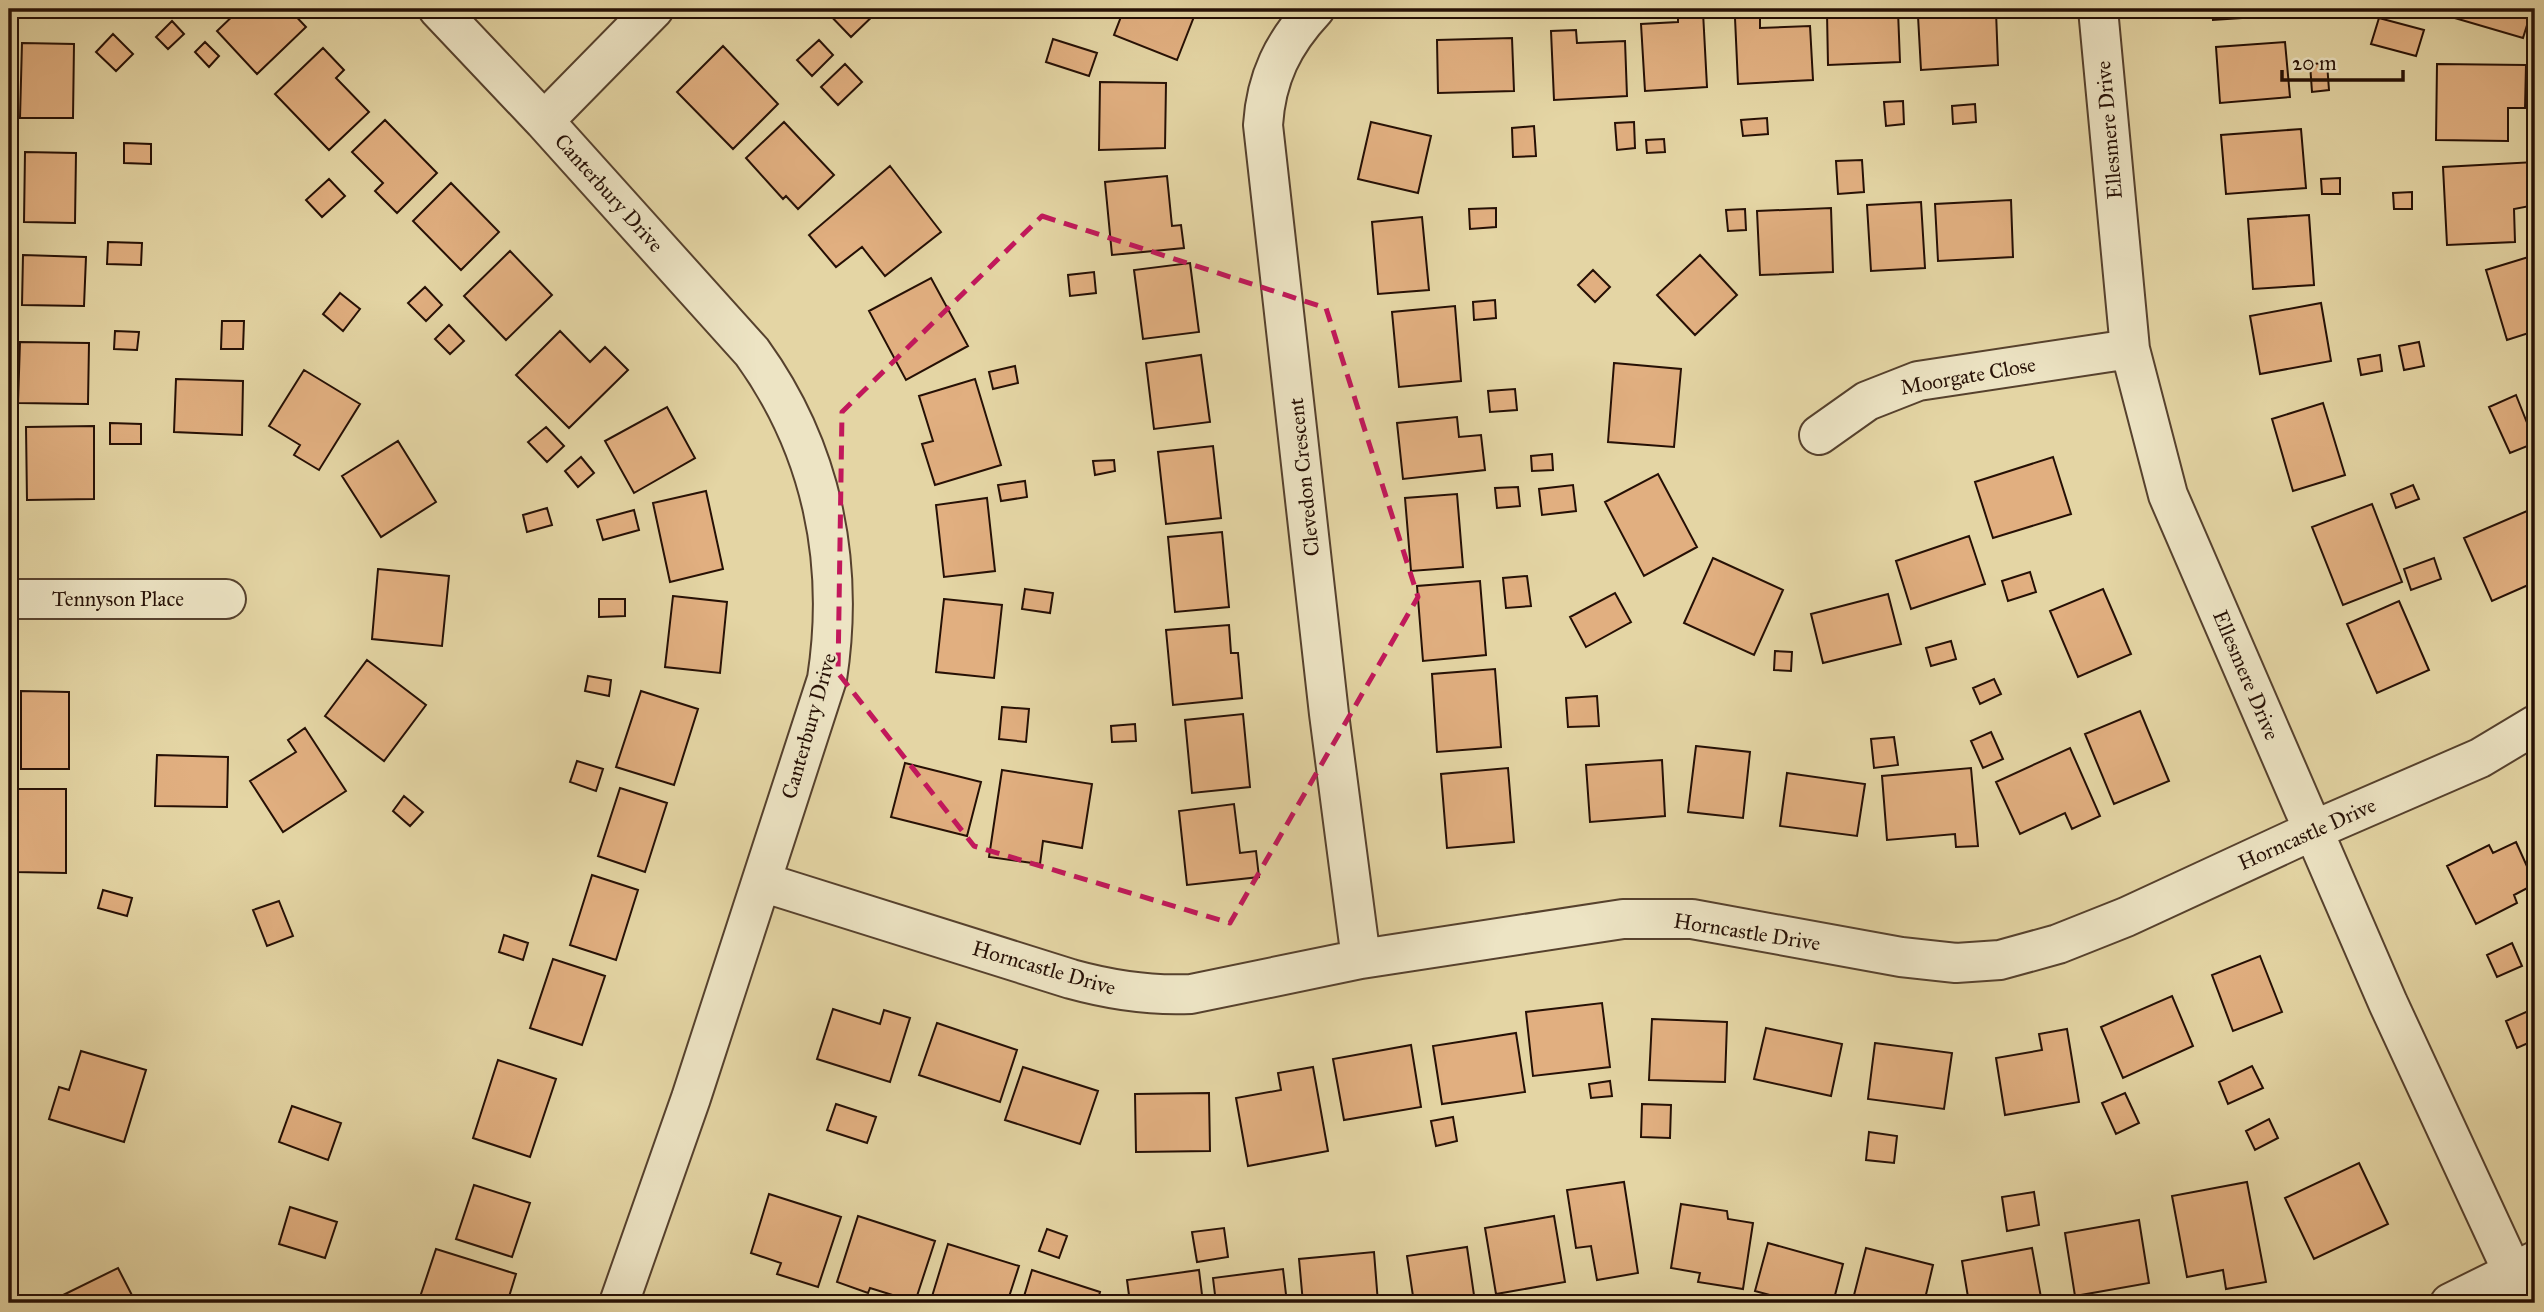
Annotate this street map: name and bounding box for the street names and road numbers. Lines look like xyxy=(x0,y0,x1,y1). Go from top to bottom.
street label: Ellesmere Drive xyxy=(2090,60,2128,200)
street label: Canterbury Drive xyxy=(549,128,669,258)
street label: Moorgate Close xyxy=(1898,351,2038,401)
street label: Clevedon Crescent xyxy=(1283,396,1325,557)
street label: Tennyson Place xyxy=(52,586,184,612)
street label: Ellesmere Drive xyxy=(2207,606,2285,744)
street label: Canterbury Drive xyxy=(776,650,842,802)
street label: Horncastle Drive xyxy=(2234,792,2380,876)
street label: Horncastle Drive xyxy=(1672,908,1822,956)
street label: Horncastle Drive xyxy=(969,935,1119,1001)

